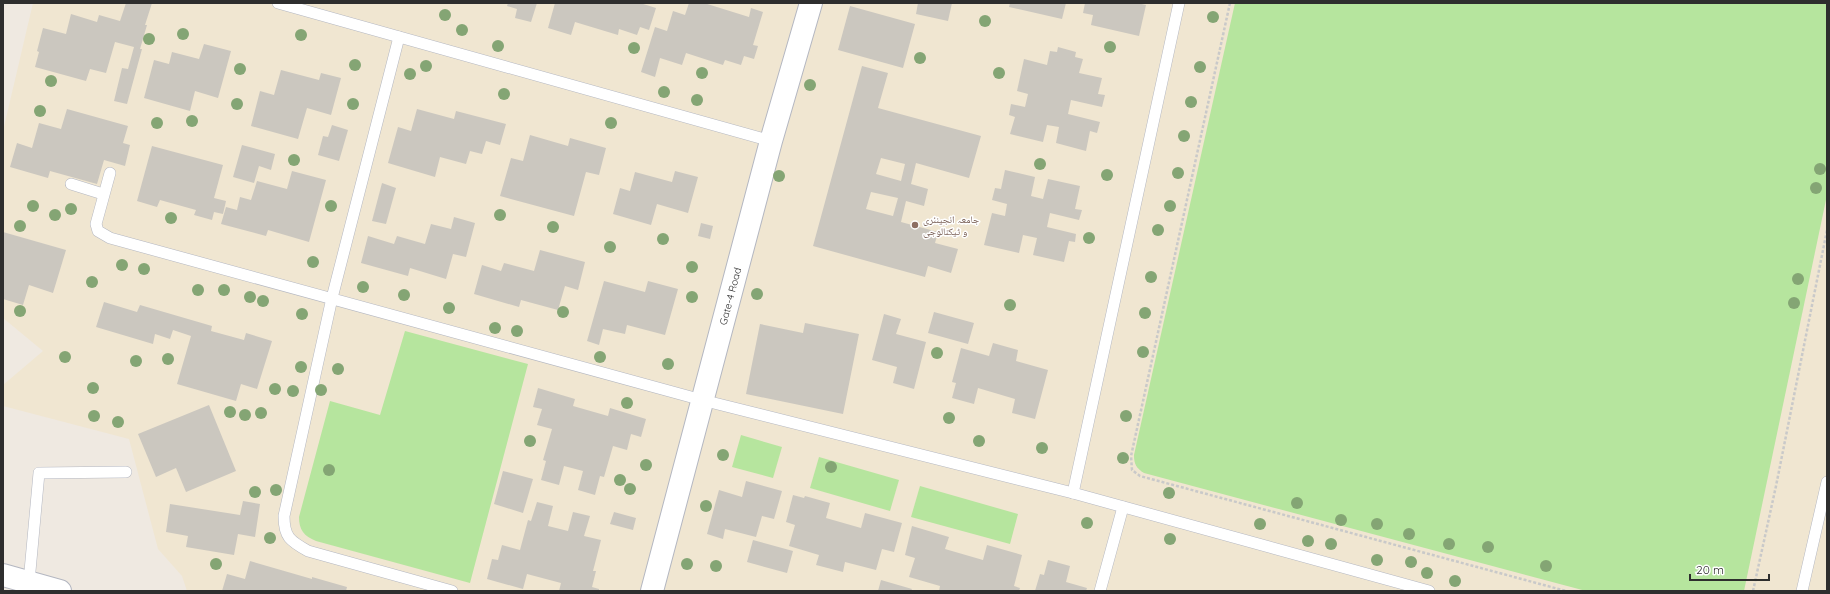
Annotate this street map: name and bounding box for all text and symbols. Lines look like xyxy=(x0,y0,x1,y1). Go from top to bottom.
place label: جامعہ انجینئری و ٹیکنالوجی xyxy=(923,213,980,238)
marker: جامعہ انجینئری و ٹیکنالوجی xyxy=(910,220,920,230)
street label: Gate-4 Road xyxy=(716,266,744,326)
scale bar xyxy=(1690,556,1769,582)
text: 20 m xyxy=(1696,562,1724,577)

